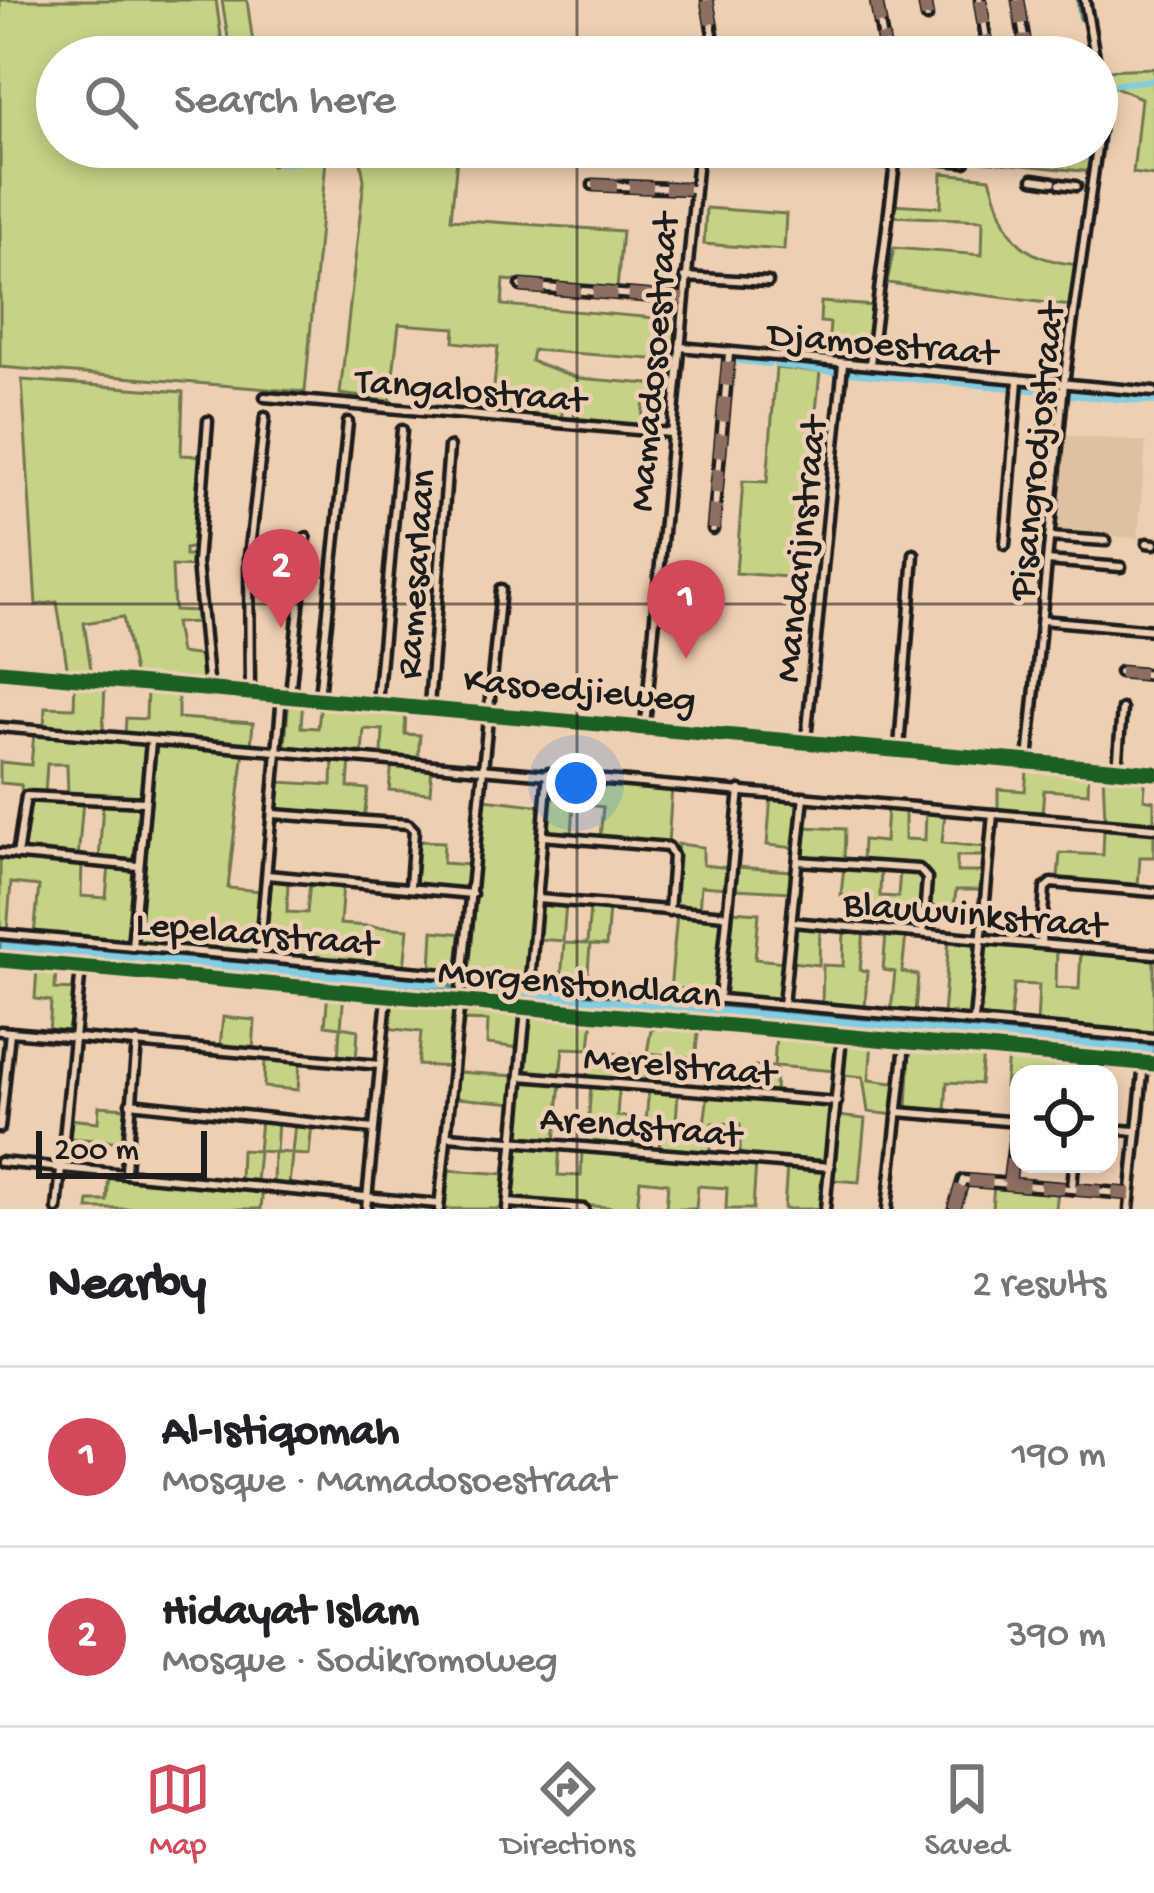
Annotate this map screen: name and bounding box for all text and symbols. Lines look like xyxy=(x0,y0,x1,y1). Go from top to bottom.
search box xyxy=(36,36,1118,168)
icon: search xyxy=(78,69,144,135)
text: Search here xyxy=(174,76,396,129)
street label: Mamadosoestraat xyxy=(621,209,693,514)
street label: Pisangrodjostraat xyxy=(1001,298,1079,605)
street label: Djamoestraat xyxy=(763,314,1002,380)
street label: Tangalostraat xyxy=(351,361,591,427)
street label: Mandarijnstraat xyxy=(767,411,841,685)
street label: Ramesarlaan xyxy=(389,468,449,681)
pin: 2 xyxy=(242,529,320,628)
pin: 1 xyxy=(647,560,725,659)
street label: Kasoedjieweg xyxy=(461,660,698,726)
your location xyxy=(546,753,606,813)
street label: Blauwvinkstraat xyxy=(840,883,1111,953)
street label: Lepelaarstraat xyxy=(133,903,382,971)
street label: Morgenstondlaan xyxy=(436,952,723,1022)
street label: Merelstraat xyxy=(581,1038,781,1101)
map controls xyxy=(1010,1065,1118,1173)
button: locate xyxy=(1010,1065,1118,1173)
street label: Arendstraat xyxy=(538,1098,746,1162)
scale bar xyxy=(36,1125,207,1178)
text: 200 m xyxy=(54,1133,139,1171)
text: Nearby xyxy=(48,1257,206,1317)
text: 2 results xyxy=(972,1264,1106,1310)
text: Al-Istiqomah xyxy=(162,1407,399,1460)
text: 1 xyxy=(79,1434,95,1480)
text: 190 m xyxy=(1012,1434,1106,1480)
text: Mosque · Mamadosoestraat xyxy=(162,1460,615,1506)
text: Hidayat Islam xyxy=(162,1587,419,1640)
text: 2 xyxy=(77,1614,97,1660)
text: 390 m xyxy=(1007,1614,1106,1660)
text: Mosque · Sodikromoweg xyxy=(162,1640,558,1686)
tab: Map xyxy=(145,1756,211,1866)
tab: Directions xyxy=(501,1756,635,1866)
tab: Saved xyxy=(925,1756,1009,1866)

